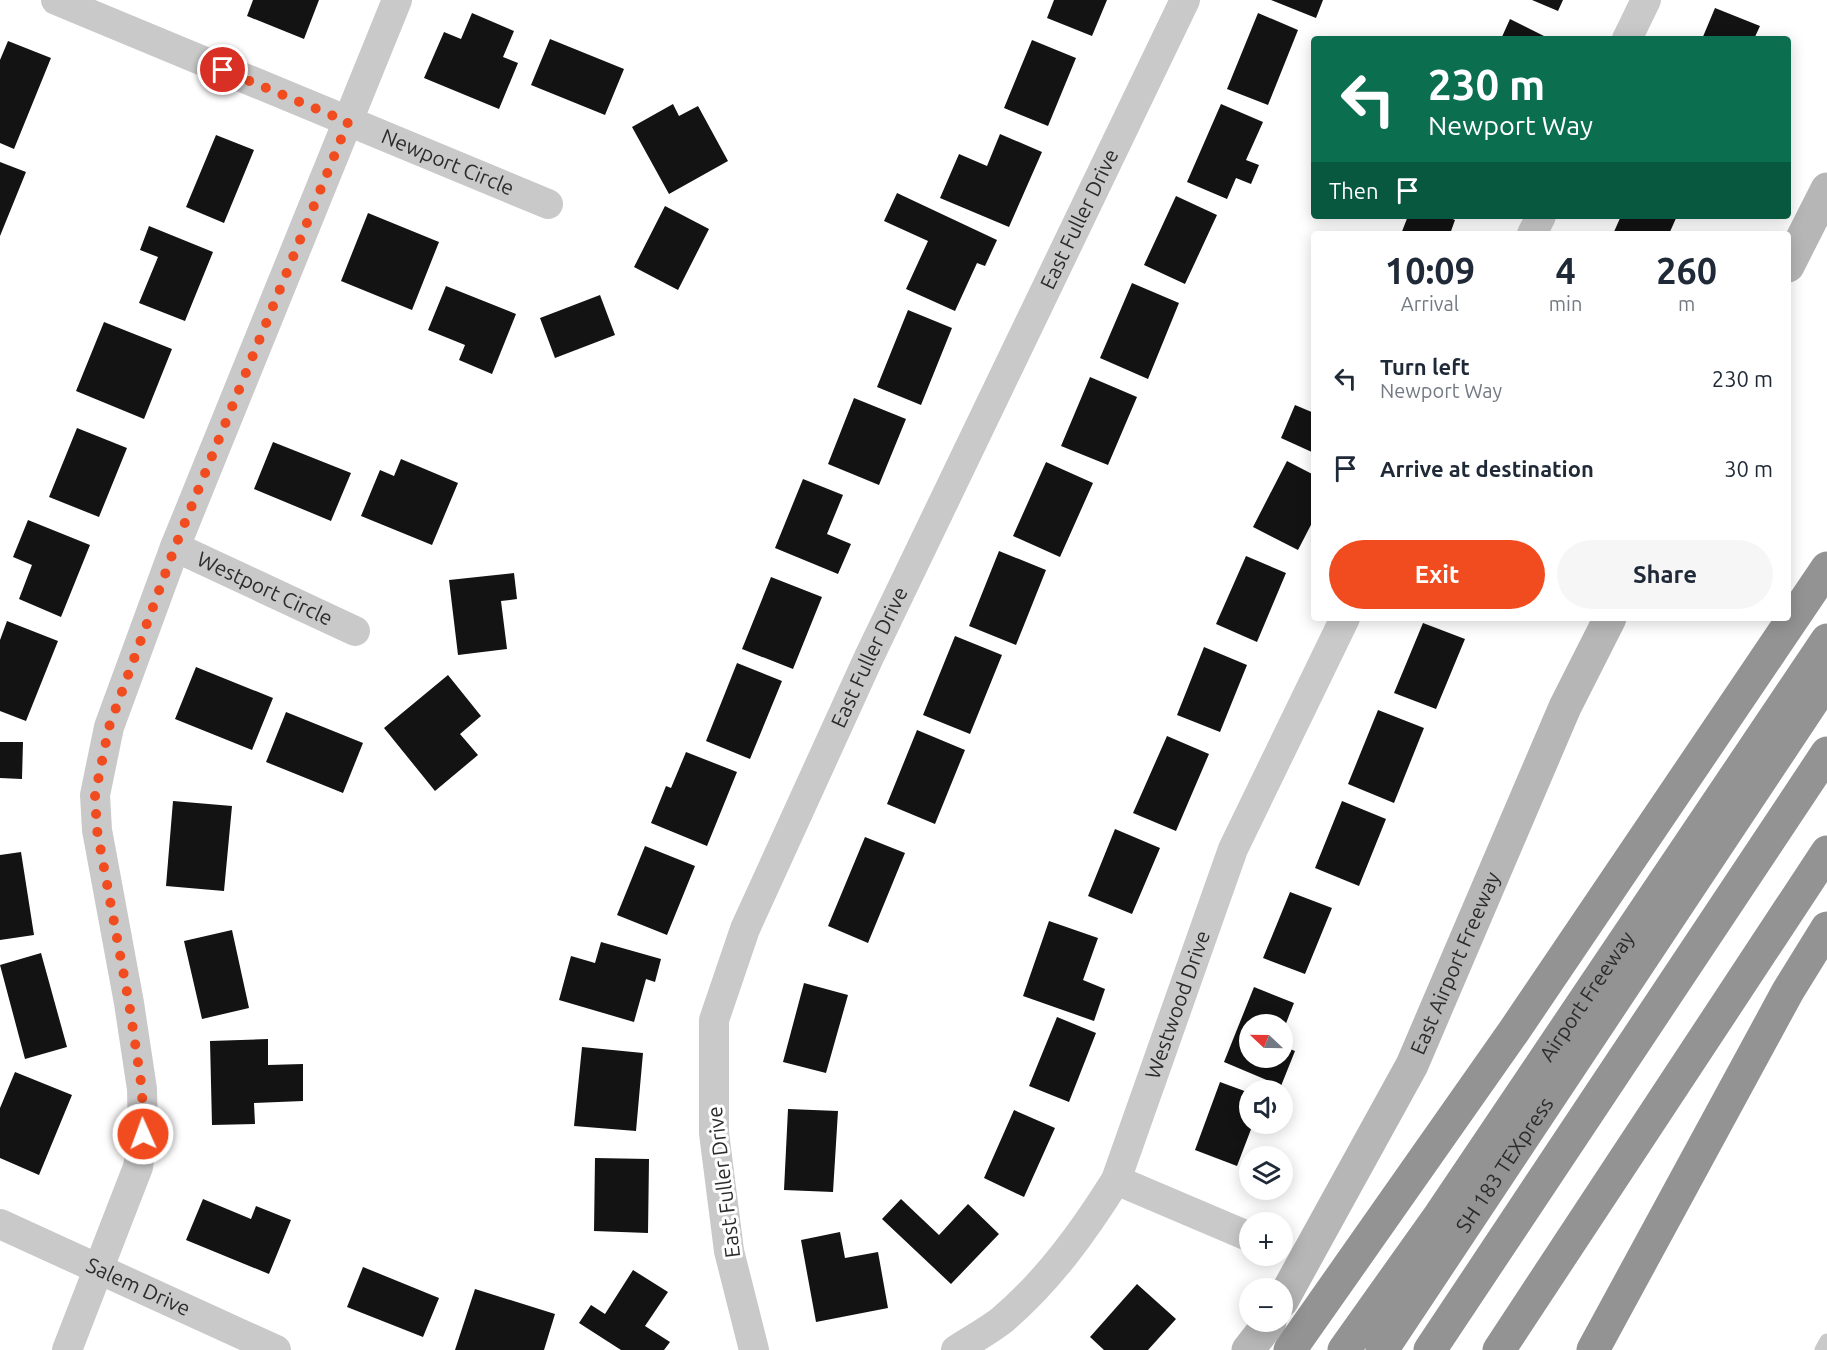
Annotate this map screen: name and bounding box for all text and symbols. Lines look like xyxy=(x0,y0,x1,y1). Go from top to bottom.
pin xyxy=(197,44,248,95)
icon: arrive xyxy=(206,53,239,86)
icon: left xyxy=(1329,60,1407,138)
text: 230 m xyxy=(1428,61,1545,108)
text: Newport Way xyxy=(1428,110,1593,140)
street label: Newport Circle xyxy=(378,123,518,200)
street label: East Fuller Drive xyxy=(1035,145,1123,293)
icon: arrive xyxy=(1391,174,1424,207)
text: Then xyxy=(1329,178,1379,203)
text: 10:09 xyxy=(1385,250,1475,291)
text: 4 xyxy=(1555,250,1576,291)
text: 260 xyxy=(1656,250,1717,291)
text: Arrival xyxy=(1401,292,1459,315)
text: min xyxy=(1549,292,1582,315)
text: m xyxy=(1678,292,1695,315)
text: Turn left xyxy=(1380,354,1470,379)
icon: left xyxy=(1329,362,1362,395)
text: 230 m xyxy=(1712,366,1773,391)
text: Newport Way xyxy=(1380,379,1502,402)
icon: arrive xyxy=(1329,452,1362,485)
text: Arrive at destination xyxy=(1380,456,1594,481)
text: 30 m xyxy=(1724,456,1773,481)
button: Exit xyxy=(1329,540,1545,609)
button: Share xyxy=(1557,540,1773,609)
street label: Westport Circle xyxy=(194,546,337,630)
street label: East Fuller Drive xyxy=(825,583,912,731)
street label: East Airport Freeway xyxy=(1405,868,1504,1058)
street label: Airport Freeway xyxy=(1534,926,1638,1065)
street label: Westwood Drive xyxy=(1140,927,1214,1082)
north arrow xyxy=(1239,1014,1293,1068)
map controls xyxy=(1239,1014,1293,1332)
button: sound xyxy=(1239,1080,1293,1134)
street label: SH 183 TEXpress xyxy=(1450,1092,1558,1237)
position arrow xyxy=(111,1102,175,1166)
street label: East Fuller Drive xyxy=(702,1105,744,1259)
button: layers xyxy=(1239,1146,1293,1200)
button: + xyxy=(1239,1212,1293,1266)
street label: Salem Drive xyxy=(83,1252,194,1320)
button: − xyxy=(1239,1278,1293,1332)

